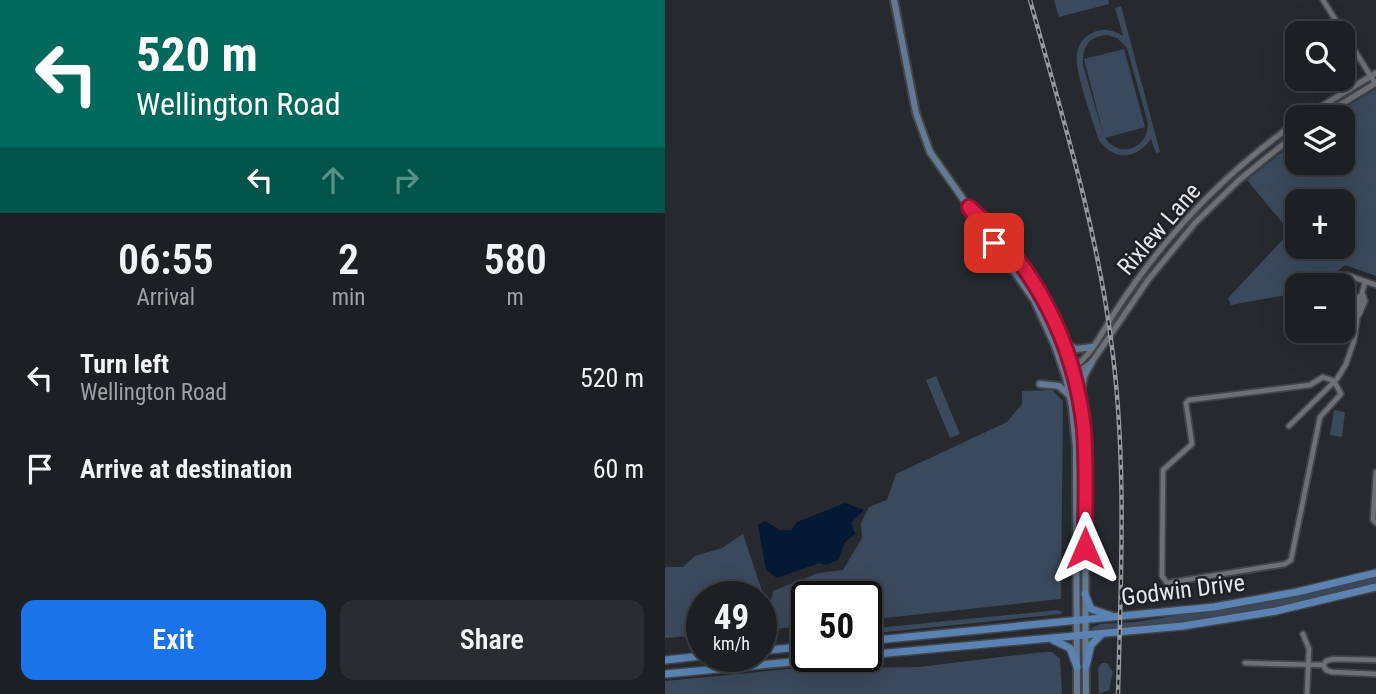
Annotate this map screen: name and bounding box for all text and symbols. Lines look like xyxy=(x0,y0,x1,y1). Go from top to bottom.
map controls xyxy=(1285,21,1355,343)
button: search xyxy=(1285,21,1355,91)
text: 520 m xyxy=(136,26,258,83)
icon: left xyxy=(21,28,112,119)
text: Wellington Road xyxy=(136,85,341,123)
button: layers xyxy=(1285,105,1355,175)
icon: left xyxy=(241,161,279,199)
icon: ahead xyxy=(314,161,352,199)
icon: right xyxy=(387,161,425,199)
street label: Rixlew Lane xyxy=(1112,177,1206,281)
button: + xyxy=(1285,189,1355,259)
pin xyxy=(964,213,1024,273)
icon: arrive xyxy=(975,224,1013,262)
text: 06:55 xyxy=(118,235,214,284)
text: 2 xyxy=(338,235,359,284)
text: 580 xyxy=(484,235,547,284)
button: − xyxy=(1285,273,1355,343)
text: Arrival xyxy=(137,284,195,311)
text: min xyxy=(332,284,365,311)
text: m xyxy=(507,284,524,311)
text: Turn left xyxy=(80,349,169,379)
icon: left xyxy=(21,359,59,397)
text: 520 m xyxy=(580,363,644,393)
text: Wellington Road xyxy=(80,379,227,406)
icon: arrive xyxy=(21,450,59,488)
text: Arrive at destination xyxy=(80,454,292,484)
text: 60 m xyxy=(593,454,644,484)
position arrow xyxy=(1048,511,1122,585)
street label: Godwin Drive xyxy=(1120,569,1246,611)
speed limit sign: 50 xyxy=(791,581,882,672)
text: 49 xyxy=(714,597,749,638)
button: Exit xyxy=(21,600,326,680)
button: Share xyxy=(340,600,644,680)
text: km/h xyxy=(713,633,750,654)

